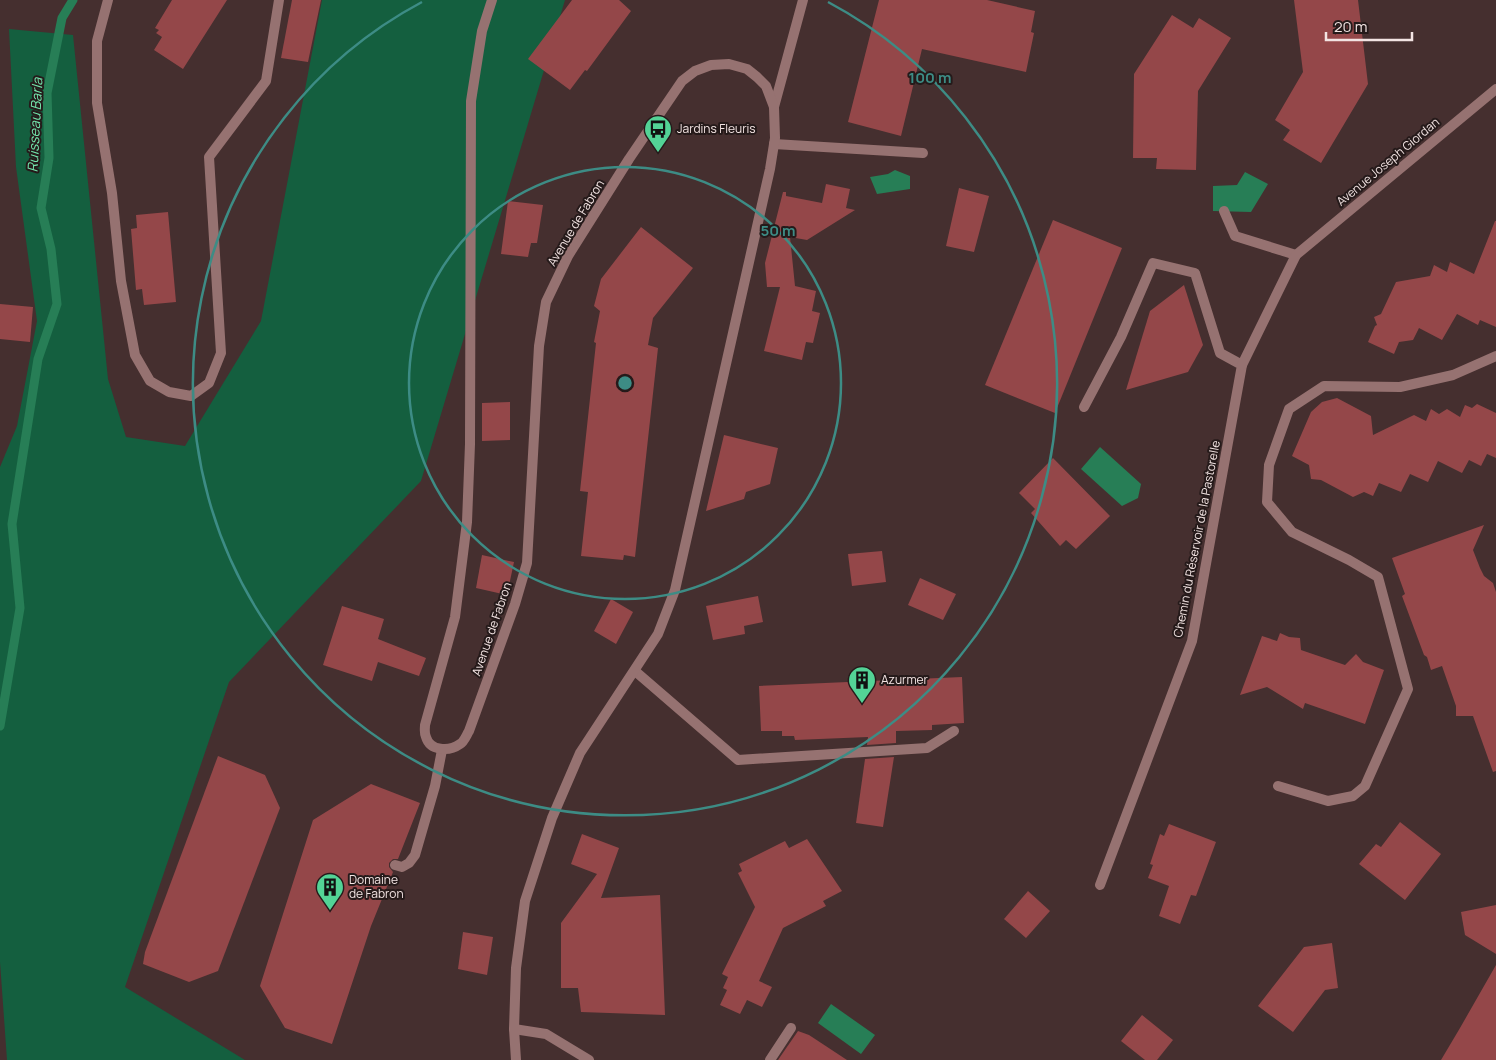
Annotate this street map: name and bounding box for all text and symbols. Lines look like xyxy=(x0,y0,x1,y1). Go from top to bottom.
scale bar xyxy=(1326,10,1412,42)
text: 20 m xyxy=(1334,16,1367,37)
text: 100 m xyxy=(909,67,951,88)
water label: Ruisseau Barla xyxy=(23,76,47,173)
bus stop icon: Jardins Fleuris xyxy=(643,114,673,153)
street label: Avenue Joseph Giordan xyxy=(1333,114,1443,210)
place label: Jardins Fleuris xyxy=(677,120,756,137)
street label: Avenue de Fabron xyxy=(543,176,608,269)
text: 50 m xyxy=(760,220,796,241)
centre of rings xyxy=(616,374,634,392)
street label: Chemin du Réservoir de la Pastorelle xyxy=(1169,439,1224,639)
street label: Avenue de Fabron xyxy=(468,580,516,678)
building icon: Azurmer xyxy=(847,665,877,704)
place label: Azurmer xyxy=(881,671,929,688)
place label: Domaine de Fabron xyxy=(349,871,404,902)
building icon: Domaine de Fabron xyxy=(315,872,345,911)

